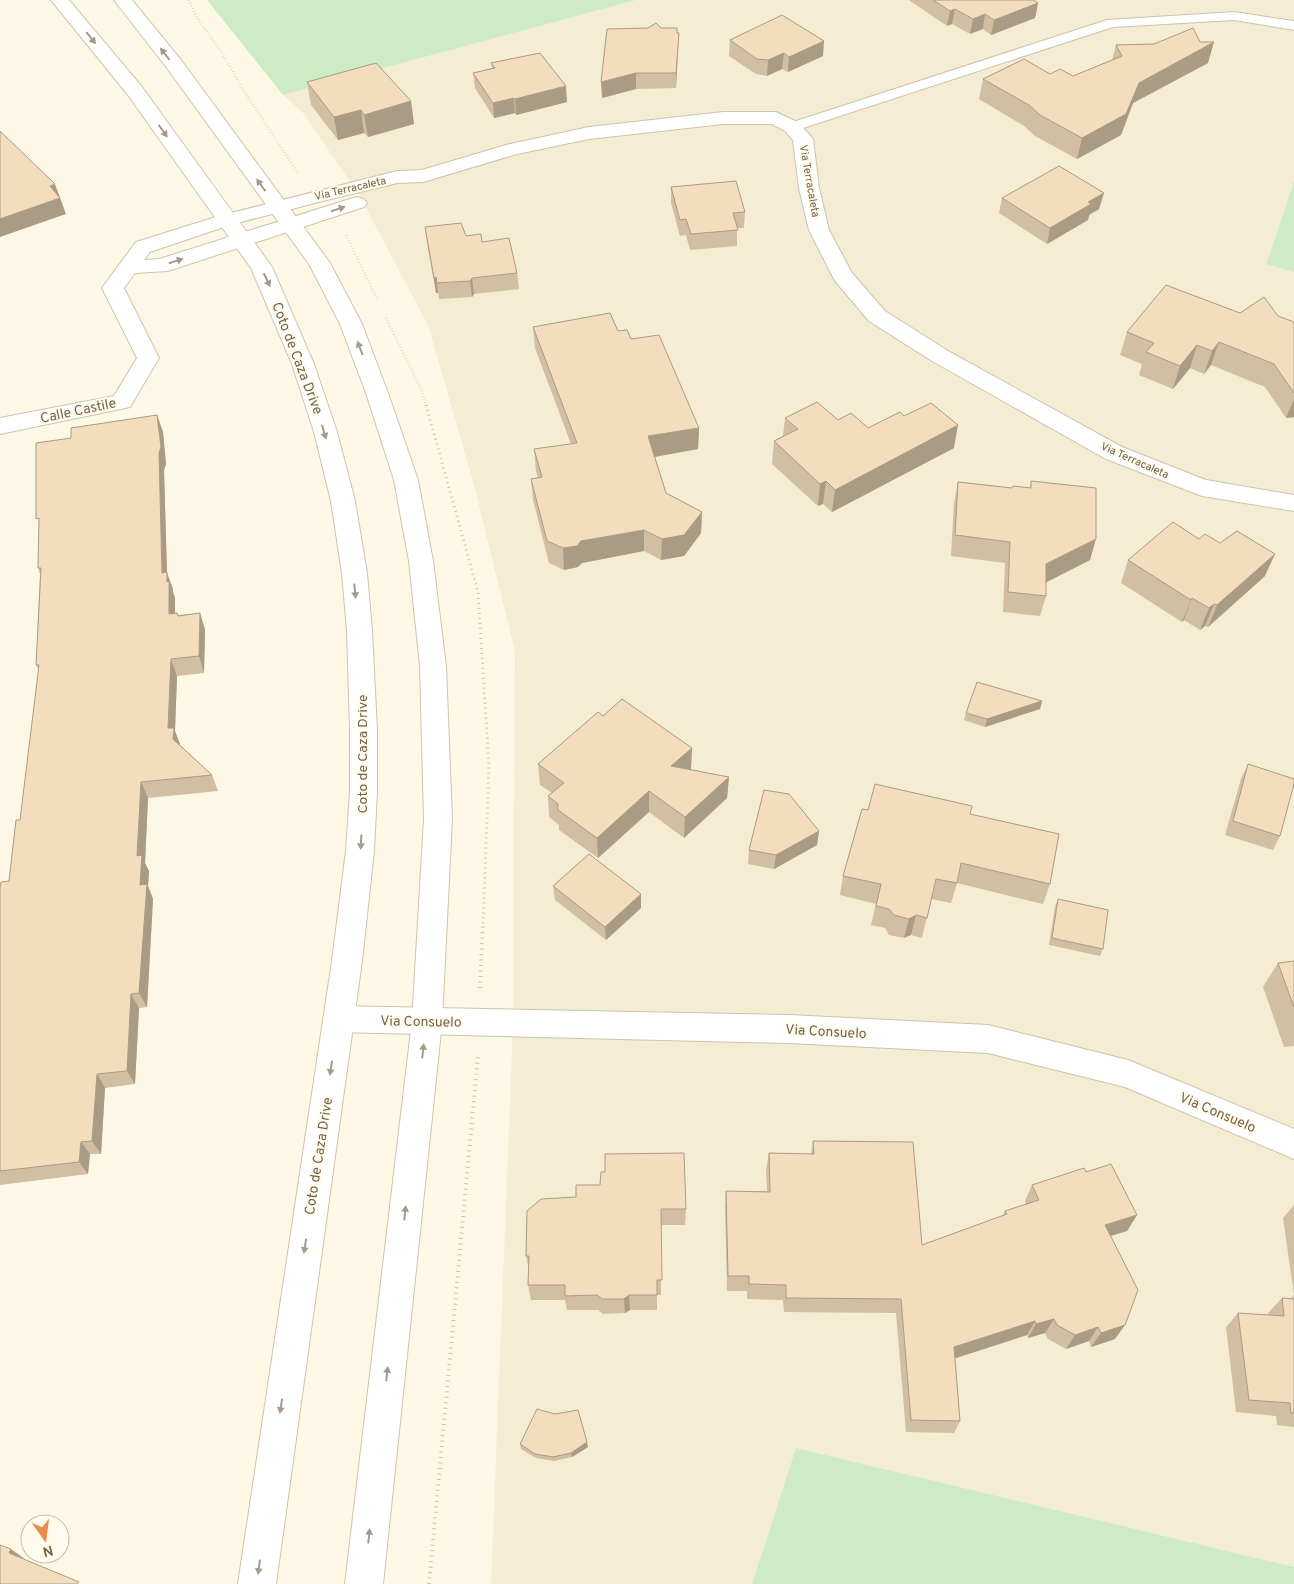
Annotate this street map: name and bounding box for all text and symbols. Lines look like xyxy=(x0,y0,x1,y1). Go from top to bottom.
one-way arrow xyxy=(85,31,96,44)
one-way arrow xyxy=(160,48,171,61)
one-way arrow xyxy=(158,124,168,138)
street label: Via Terracaleta xyxy=(796,144,822,219)
street label: Via Terracaleta xyxy=(313,174,388,204)
one-way arrow xyxy=(256,178,266,192)
one-way arrow xyxy=(331,205,346,213)
one-way arrow xyxy=(169,256,184,264)
one-way arrow xyxy=(263,273,271,287)
street label: Coto de Caza Drive xyxy=(267,300,326,417)
one-way arrow xyxy=(356,340,364,355)
street label: Calle Castile xyxy=(39,395,118,428)
one-way arrow xyxy=(321,424,329,439)
street label: Via Terracaleta xyxy=(1098,440,1171,482)
one-way arrow xyxy=(351,583,359,599)
street label: Coto de Caza Drive xyxy=(355,694,372,814)
one-way arrow xyxy=(356,834,364,850)
street label: Via Consuelo xyxy=(380,1013,462,1032)
street label: Via Consuelo xyxy=(785,1022,867,1043)
one-way arrow xyxy=(419,1043,427,1059)
one-way arrow xyxy=(327,1060,335,1076)
street label: Via Consuelo xyxy=(1177,1090,1258,1137)
street label: Coto de Caza Drive xyxy=(302,1096,337,1216)
one-way arrow xyxy=(401,1204,409,1220)
one-way arrow xyxy=(300,1238,308,1254)
one-way arrow xyxy=(383,1366,391,1382)
one-way arrow xyxy=(276,1399,284,1415)
north arrow xyxy=(20,1514,70,1564)
one-way arrow xyxy=(366,1527,374,1543)
text: N xyxy=(41,1541,55,1560)
one-way arrow xyxy=(255,1560,263,1576)

